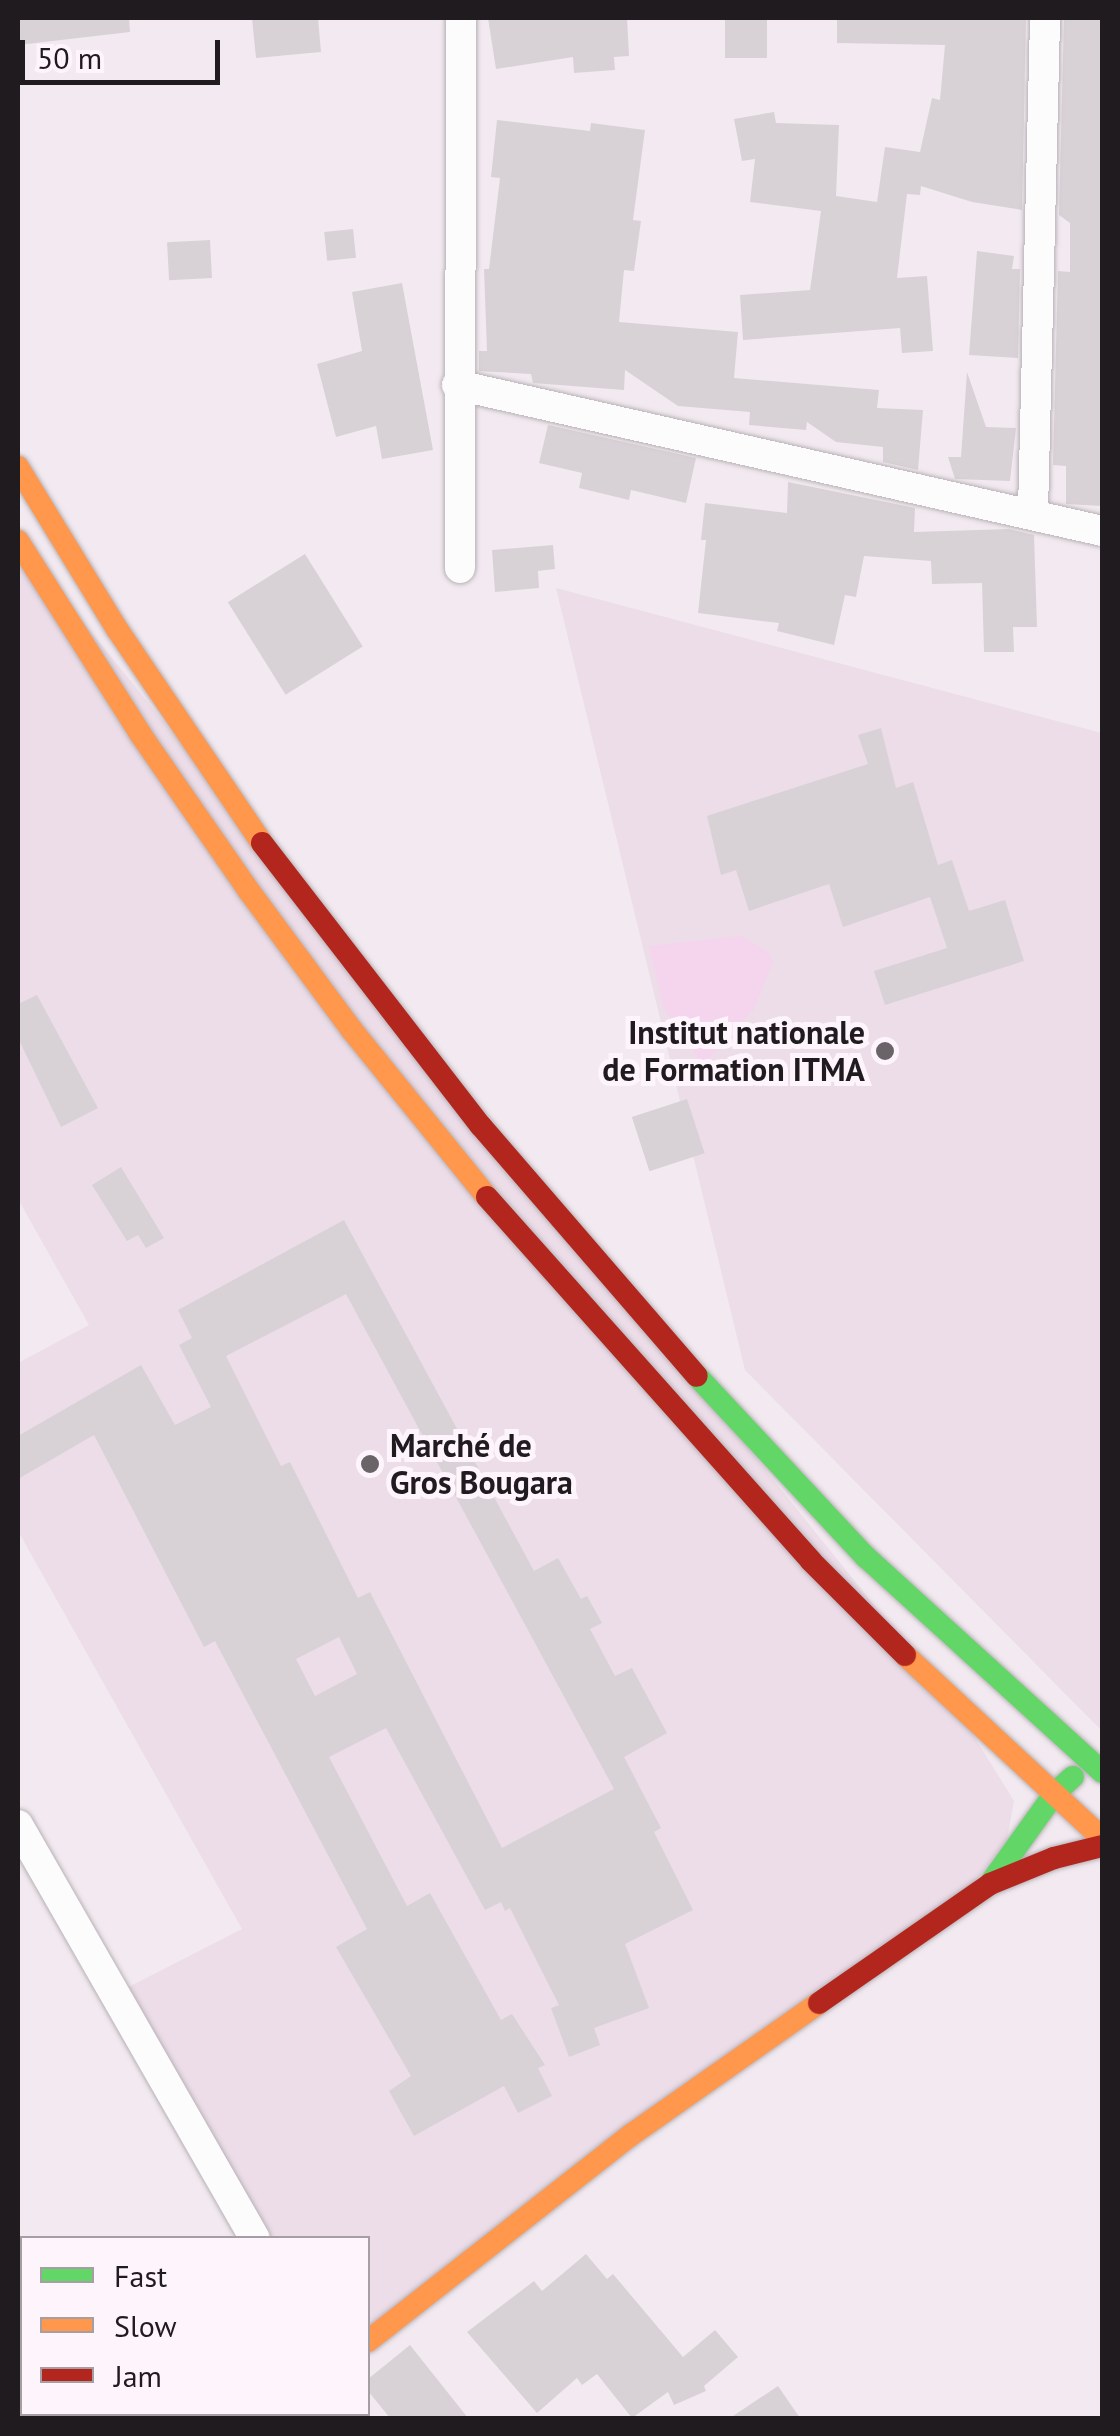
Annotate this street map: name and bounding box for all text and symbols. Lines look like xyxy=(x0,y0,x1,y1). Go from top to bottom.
scale bar xyxy=(25,20,225,82)
text: 50 m xyxy=(37,38,102,77)
place label: Institut nationale de Formation ITMA xyxy=(602,1014,865,1089)
marker: Institut nationale de Formation ITMA xyxy=(874,1040,896,1062)
place label: Marché de Gros Bougara xyxy=(390,1427,573,1502)
marker: Marché de Gros Bougara xyxy=(359,1453,381,1475)
legend xyxy=(20,2236,370,2416)
text: Fast xyxy=(114,2256,167,2295)
text: Slow xyxy=(114,2306,177,2345)
text: Jam xyxy=(114,2356,162,2395)

